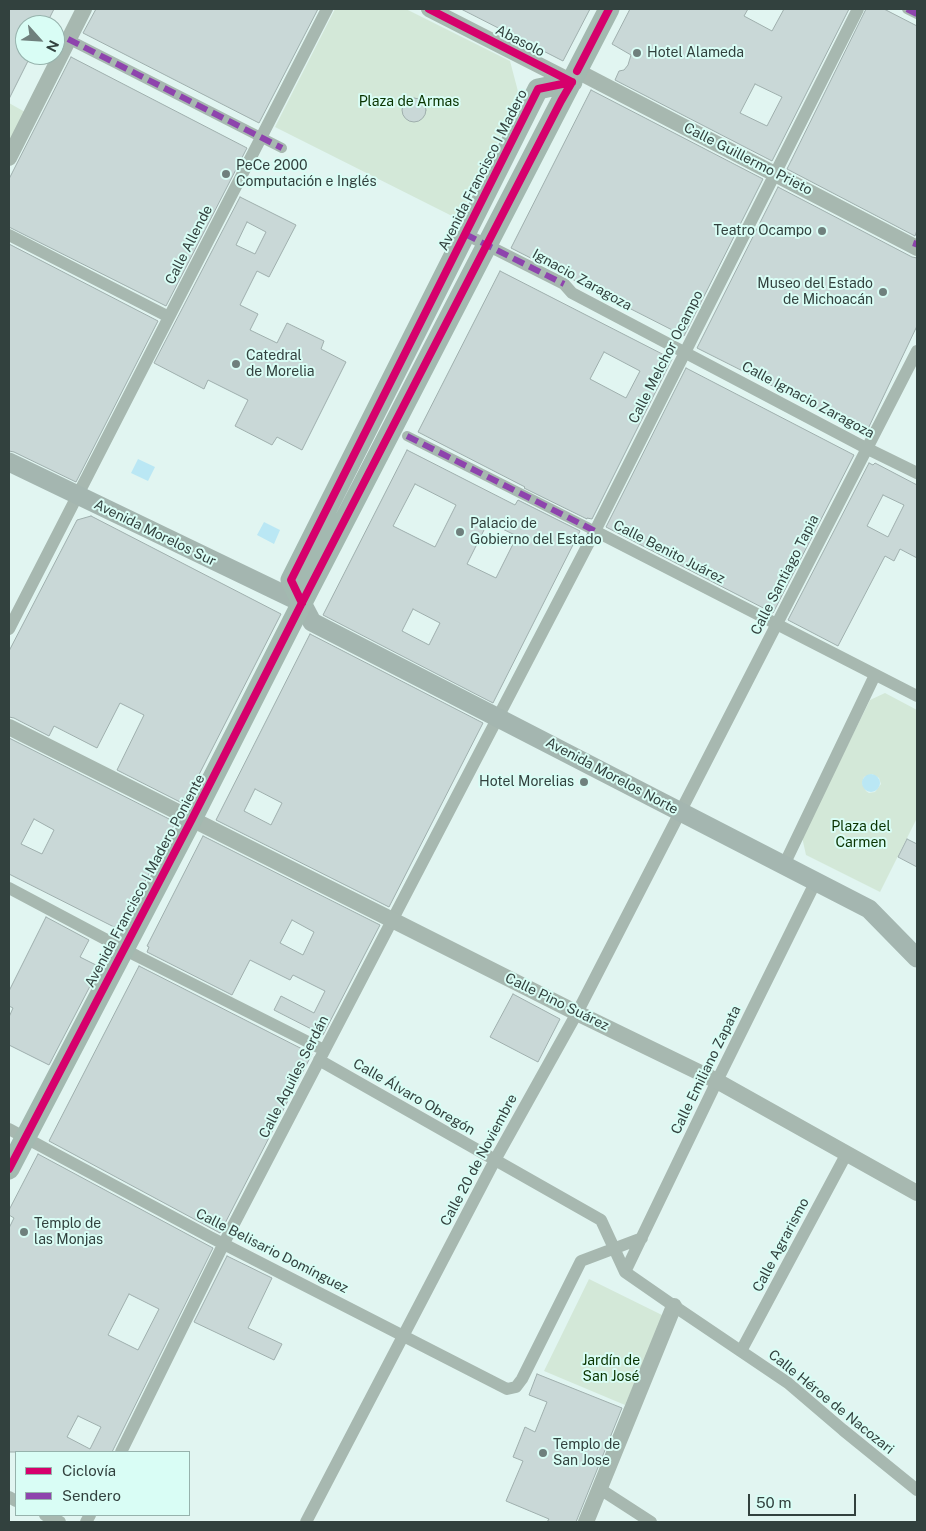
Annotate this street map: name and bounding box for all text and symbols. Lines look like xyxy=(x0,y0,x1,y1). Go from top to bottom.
north arrow xyxy=(15,15,65,65)
street label: Abasolo xyxy=(493,22,547,60)
text: N xyxy=(43,38,62,55)
place label: Hotel Alameda xyxy=(647,45,744,61)
marker: Hotel Alameda xyxy=(631,47,643,59)
street label: Avenida Francisco I Madero xyxy=(435,87,531,253)
park label: Plaza de Armas xyxy=(359,94,459,110)
street label: Calle Guillermo Prieto xyxy=(681,119,815,199)
place label: PeCe 2000 Computación e Inglés xyxy=(236,158,377,190)
marker: PeCe 2000 Computación e Inglés xyxy=(220,168,232,180)
street label: Calle Allende xyxy=(162,203,216,287)
place label: Teatro Ocampo xyxy=(713,223,812,239)
marker: Teatro Ocampo xyxy=(816,225,828,237)
street label: Ignacio Zaragoza xyxy=(529,246,635,314)
place label: Museo del Estado de Michoacán xyxy=(757,276,873,308)
marker: Museo del Estado de Michoacán xyxy=(877,286,889,298)
street label: Calle Melchor Ocampo xyxy=(625,288,707,426)
place label: Catedral de Morelia xyxy=(246,348,315,381)
marker: Catedral de Morelia xyxy=(230,358,242,370)
street label: Calle Ignacio Zaragoza xyxy=(739,358,877,442)
street label: Avenida Morelos Sur xyxy=(91,496,219,570)
street label: Calle Santiago Tapia xyxy=(747,512,823,638)
place label: Palacio de Gobierno del Estado xyxy=(470,516,602,548)
street label: Calle Benito Juárez xyxy=(610,517,728,587)
marker: Palacio de Gobierno del Estado xyxy=(454,526,466,538)
street label: Avenida Morelos Norte xyxy=(543,734,681,818)
street label: Avenida Francisco I Madero Poniente xyxy=(82,772,208,990)
place label: Hotel Morelias xyxy=(479,774,574,790)
marker: Hotel Morelias xyxy=(578,776,590,788)
park label: Plaza del Carmen xyxy=(831,819,891,852)
street label: Calle Pino Suárez xyxy=(502,970,612,1034)
street label: Calle Emiliano Zapata xyxy=(668,1003,744,1137)
street label: Calle Aquiles Serdán xyxy=(256,1013,332,1141)
street label: Calle Álvaro Obregón xyxy=(350,1055,478,1139)
street label: Calle 20 de Noviembre xyxy=(437,1091,521,1229)
street label: Calle Agrarismo xyxy=(749,1195,813,1295)
street label: Calle Belisario Domínguez xyxy=(193,1205,351,1297)
place label: Templo de las Monjas xyxy=(34,1216,103,1248)
marker: Templo de las Monjas xyxy=(18,1226,30,1238)
street label: Calle Héroe de Nacozari xyxy=(765,1346,897,1458)
park label: Jardín de San José xyxy=(582,1353,640,1385)
place label: Templo de San Jose xyxy=(553,1437,620,1470)
marker: Templo de San Jose xyxy=(537,1447,549,1459)
legend xyxy=(15,1451,190,1516)
text: Ciclovía xyxy=(62,1462,116,1479)
scale bar xyxy=(751,1484,858,1516)
text: Sendero xyxy=(62,1487,121,1504)
text: 50 m xyxy=(756,1494,791,1511)

